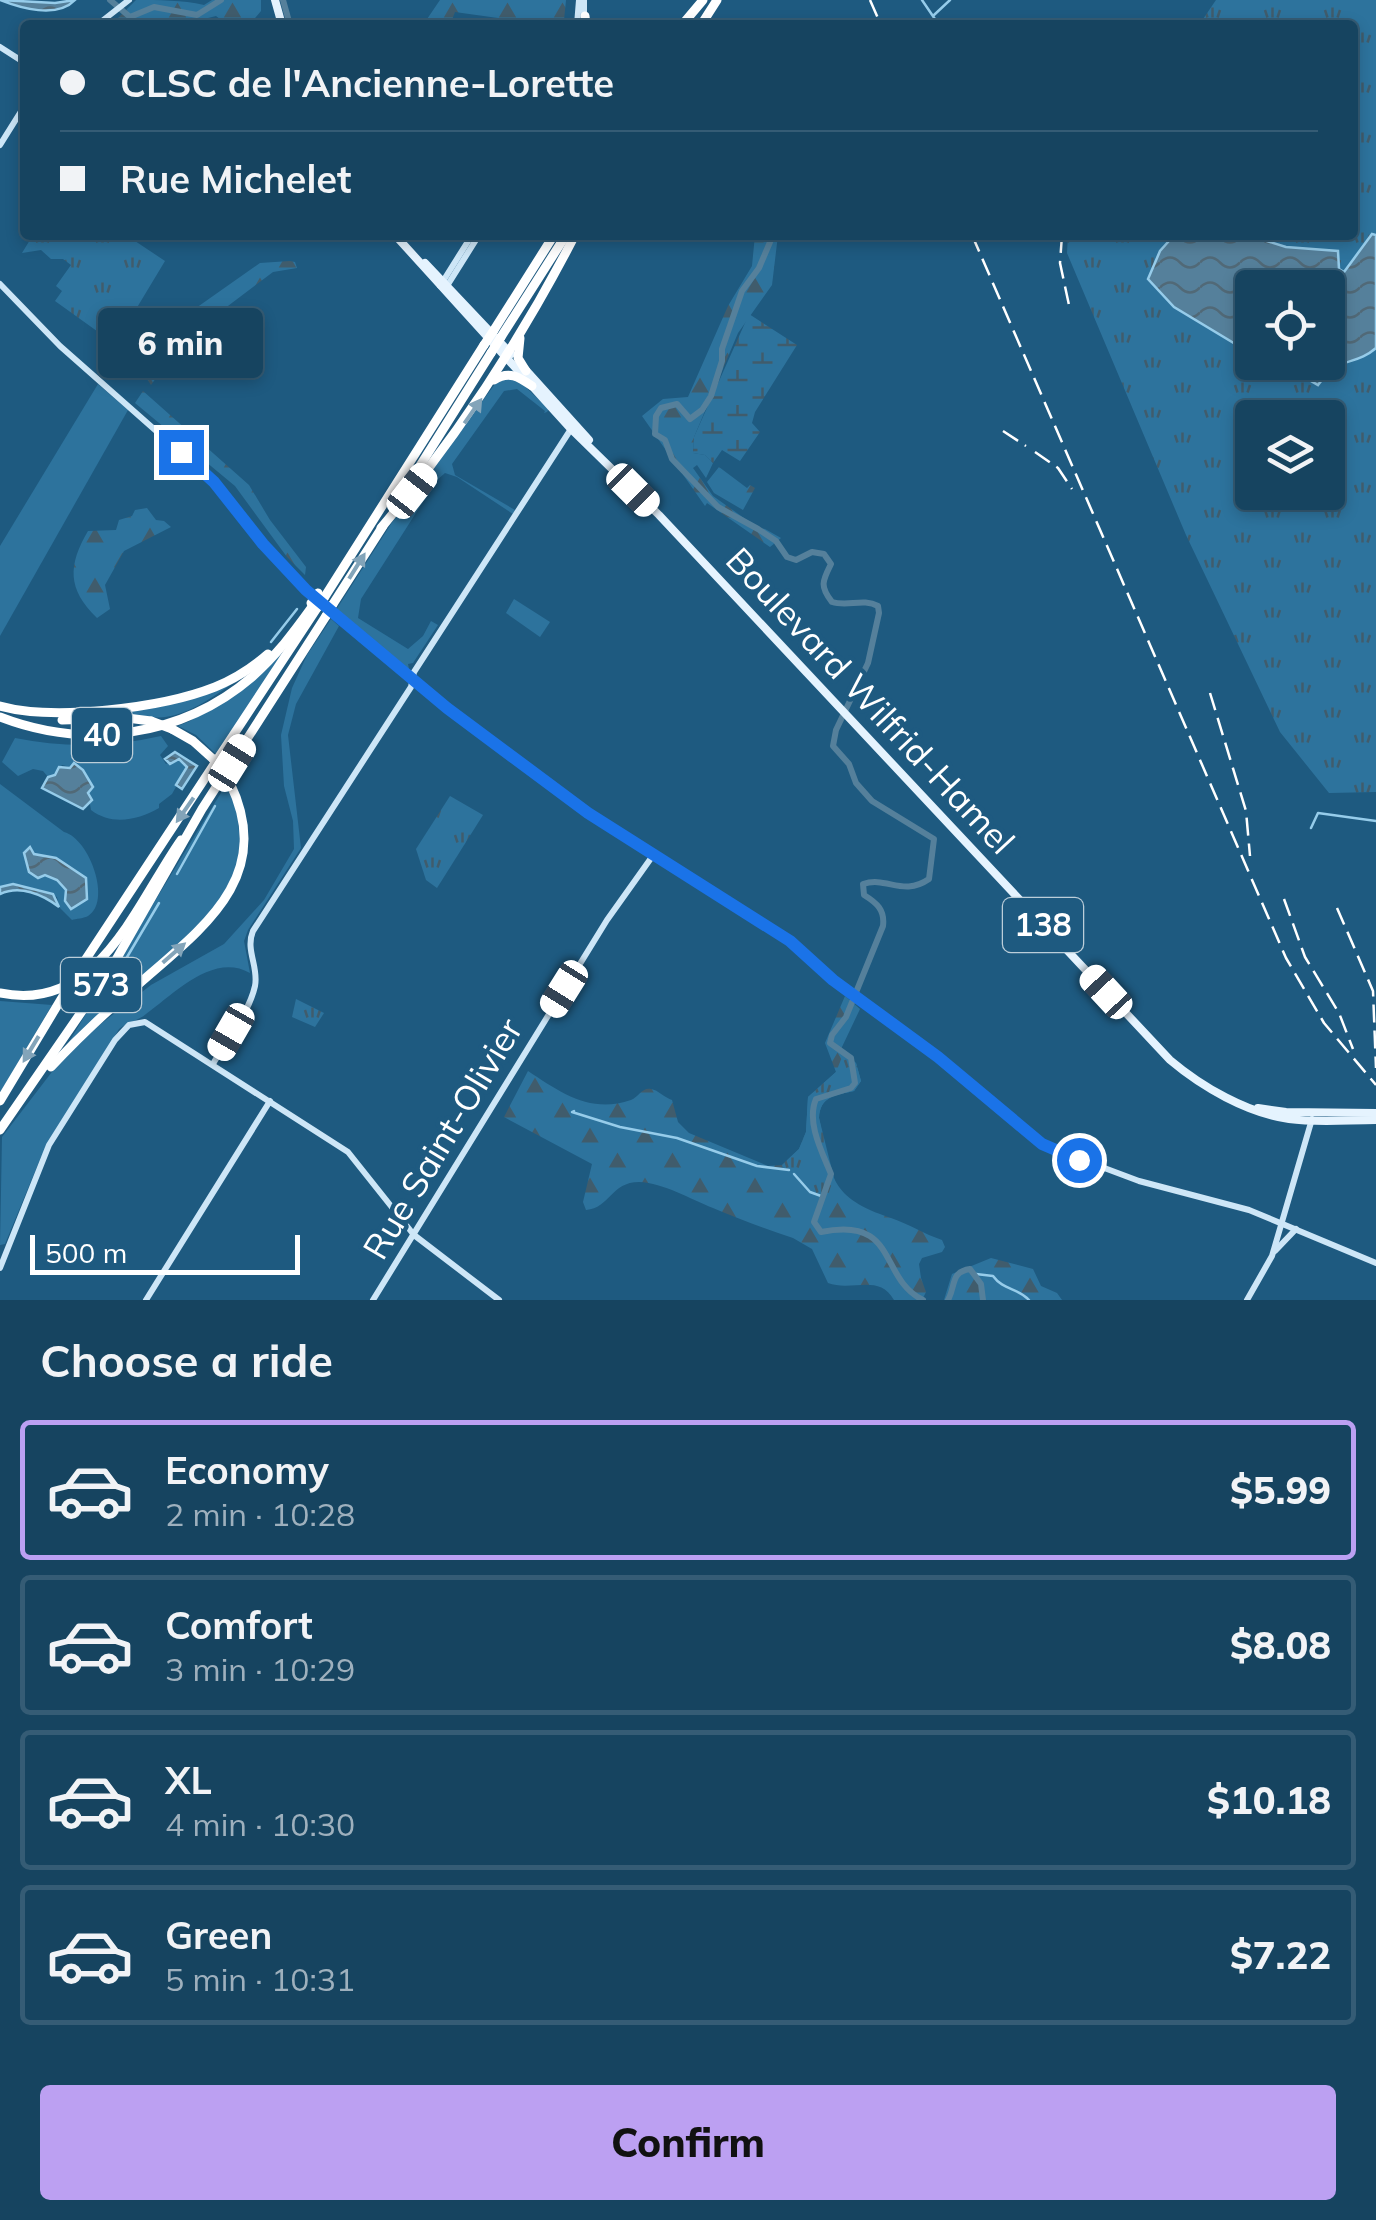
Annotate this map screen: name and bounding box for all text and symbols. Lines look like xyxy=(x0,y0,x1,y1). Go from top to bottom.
text: CLSC de l'Ancienne-Lorette xyxy=(120,59,614,107)
text: Rue Michelet xyxy=(120,155,352,203)
map controls xyxy=(1235,270,1345,510)
button: locate xyxy=(1235,270,1345,380)
callout: 6 min xyxy=(99,307,264,377)
text: 6 min xyxy=(138,323,223,363)
one-way arrow xyxy=(462,397,482,424)
button: layers xyxy=(1235,400,1345,510)
route end xyxy=(159,430,204,475)
car xyxy=(382,458,442,524)
car xyxy=(601,458,665,522)
street label: Boulevard Wilfrid-Hamel xyxy=(717,538,1024,863)
one-way arrow xyxy=(348,552,365,580)
road number: 40 xyxy=(72,708,132,762)
car xyxy=(203,730,261,796)
one-way arrow xyxy=(176,797,195,824)
road number: 138 xyxy=(1003,898,1083,952)
one-way arrow xyxy=(161,943,186,965)
car xyxy=(535,956,593,1022)
road number: 573 xyxy=(61,958,141,1012)
car xyxy=(1075,960,1137,1024)
car xyxy=(203,999,259,1065)
street label: Rue Saint-Olivier xyxy=(353,1010,532,1267)
one-way arrow xyxy=(23,1035,40,1063)
route start xyxy=(1057,1138,1102,1183)
scale bar xyxy=(30,1230,300,1274)
text: 500 m xyxy=(45,1235,127,1270)
text: Choose a ride xyxy=(40,1332,333,1388)
icon: car xyxy=(45,1445,135,1535)
text: Economy xyxy=(165,1446,329,1494)
text: $5.99 xyxy=(1230,1466,1331,1514)
text: 2 min · 10:28 xyxy=(165,1494,355,1534)
icon: car xyxy=(45,1600,135,1690)
text: Comfort xyxy=(165,1601,313,1649)
text: $8.08 xyxy=(1230,1621,1331,1669)
text: 3 min · 10:29 xyxy=(165,1649,355,1689)
icon: car xyxy=(45,1755,135,1845)
text: XL xyxy=(165,1756,212,1804)
text: $10.18 xyxy=(1207,1776,1331,1824)
text: 4 min · 10:30 xyxy=(165,1804,355,1844)
icon: car xyxy=(45,1910,135,2000)
text: Green xyxy=(165,1911,272,1959)
text: $7.22 xyxy=(1230,1931,1331,1979)
text: 5 min · 10:31 xyxy=(165,1959,355,1999)
button: Confirm xyxy=(40,2085,1336,2200)

